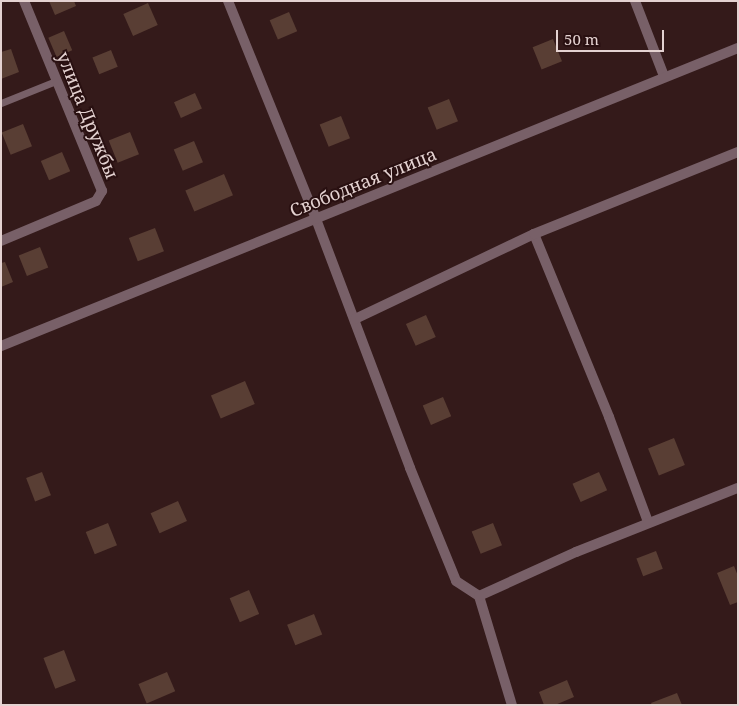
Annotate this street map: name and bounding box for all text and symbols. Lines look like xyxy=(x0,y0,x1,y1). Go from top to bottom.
scale bar xyxy=(559,20,666,52)
text: 50 m xyxy=(564,29,599,49)
street label: улица Дружбы xyxy=(53,48,123,182)
street label: Свободная улица xyxy=(287,143,439,221)

